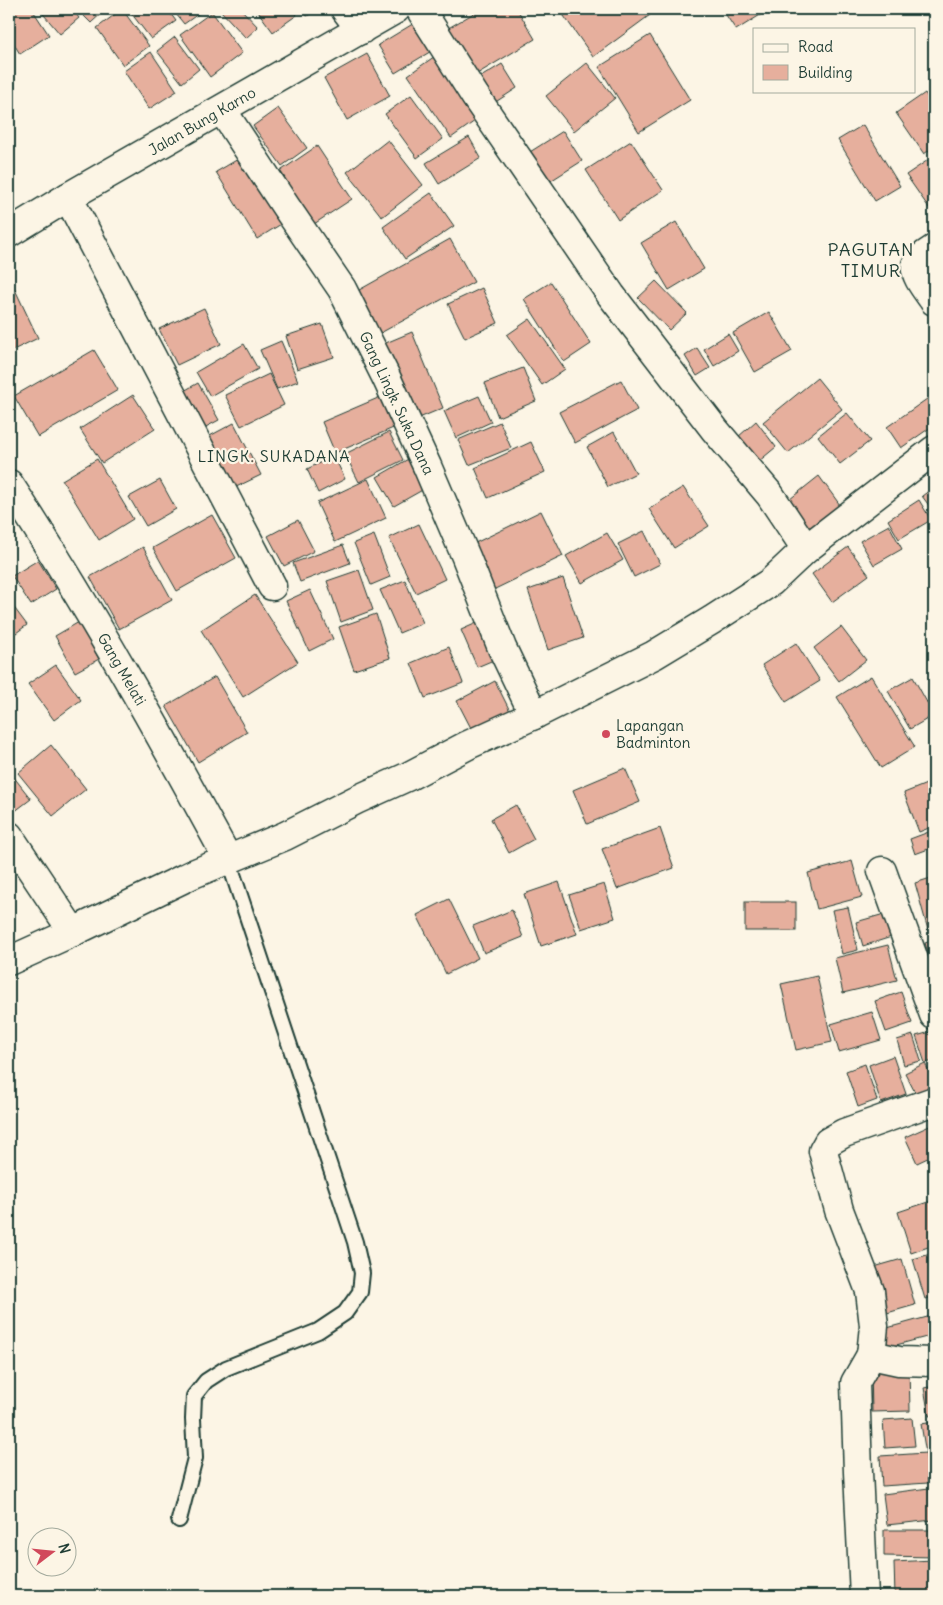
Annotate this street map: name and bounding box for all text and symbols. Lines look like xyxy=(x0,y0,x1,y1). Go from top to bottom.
legend xyxy=(753,28,916,92)
text: Road xyxy=(798,37,833,56)
text: Building xyxy=(798,63,853,82)
street label: Jalan Bung Karno xyxy=(145,83,259,159)
district label: PAGUTAN TIMUR xyxy=(828,238,914,282)
street label: Gang Lingk. Suka Dana xyxy=(355,328,439,478)
district label: LINGK. SUKADANA xyxy=(197,446,351,466)
street label: Gang Melati xyxy=(94,629,150,709)
place label: Lapangan Badminton xyxy=(616,716,691,752)
marker: Lapangan Badminton xyxy=(600,728,612,740)
north arrow xyxy=(28,1528,78,1578)
text: N xyxy=(55,1541,74,1556)

